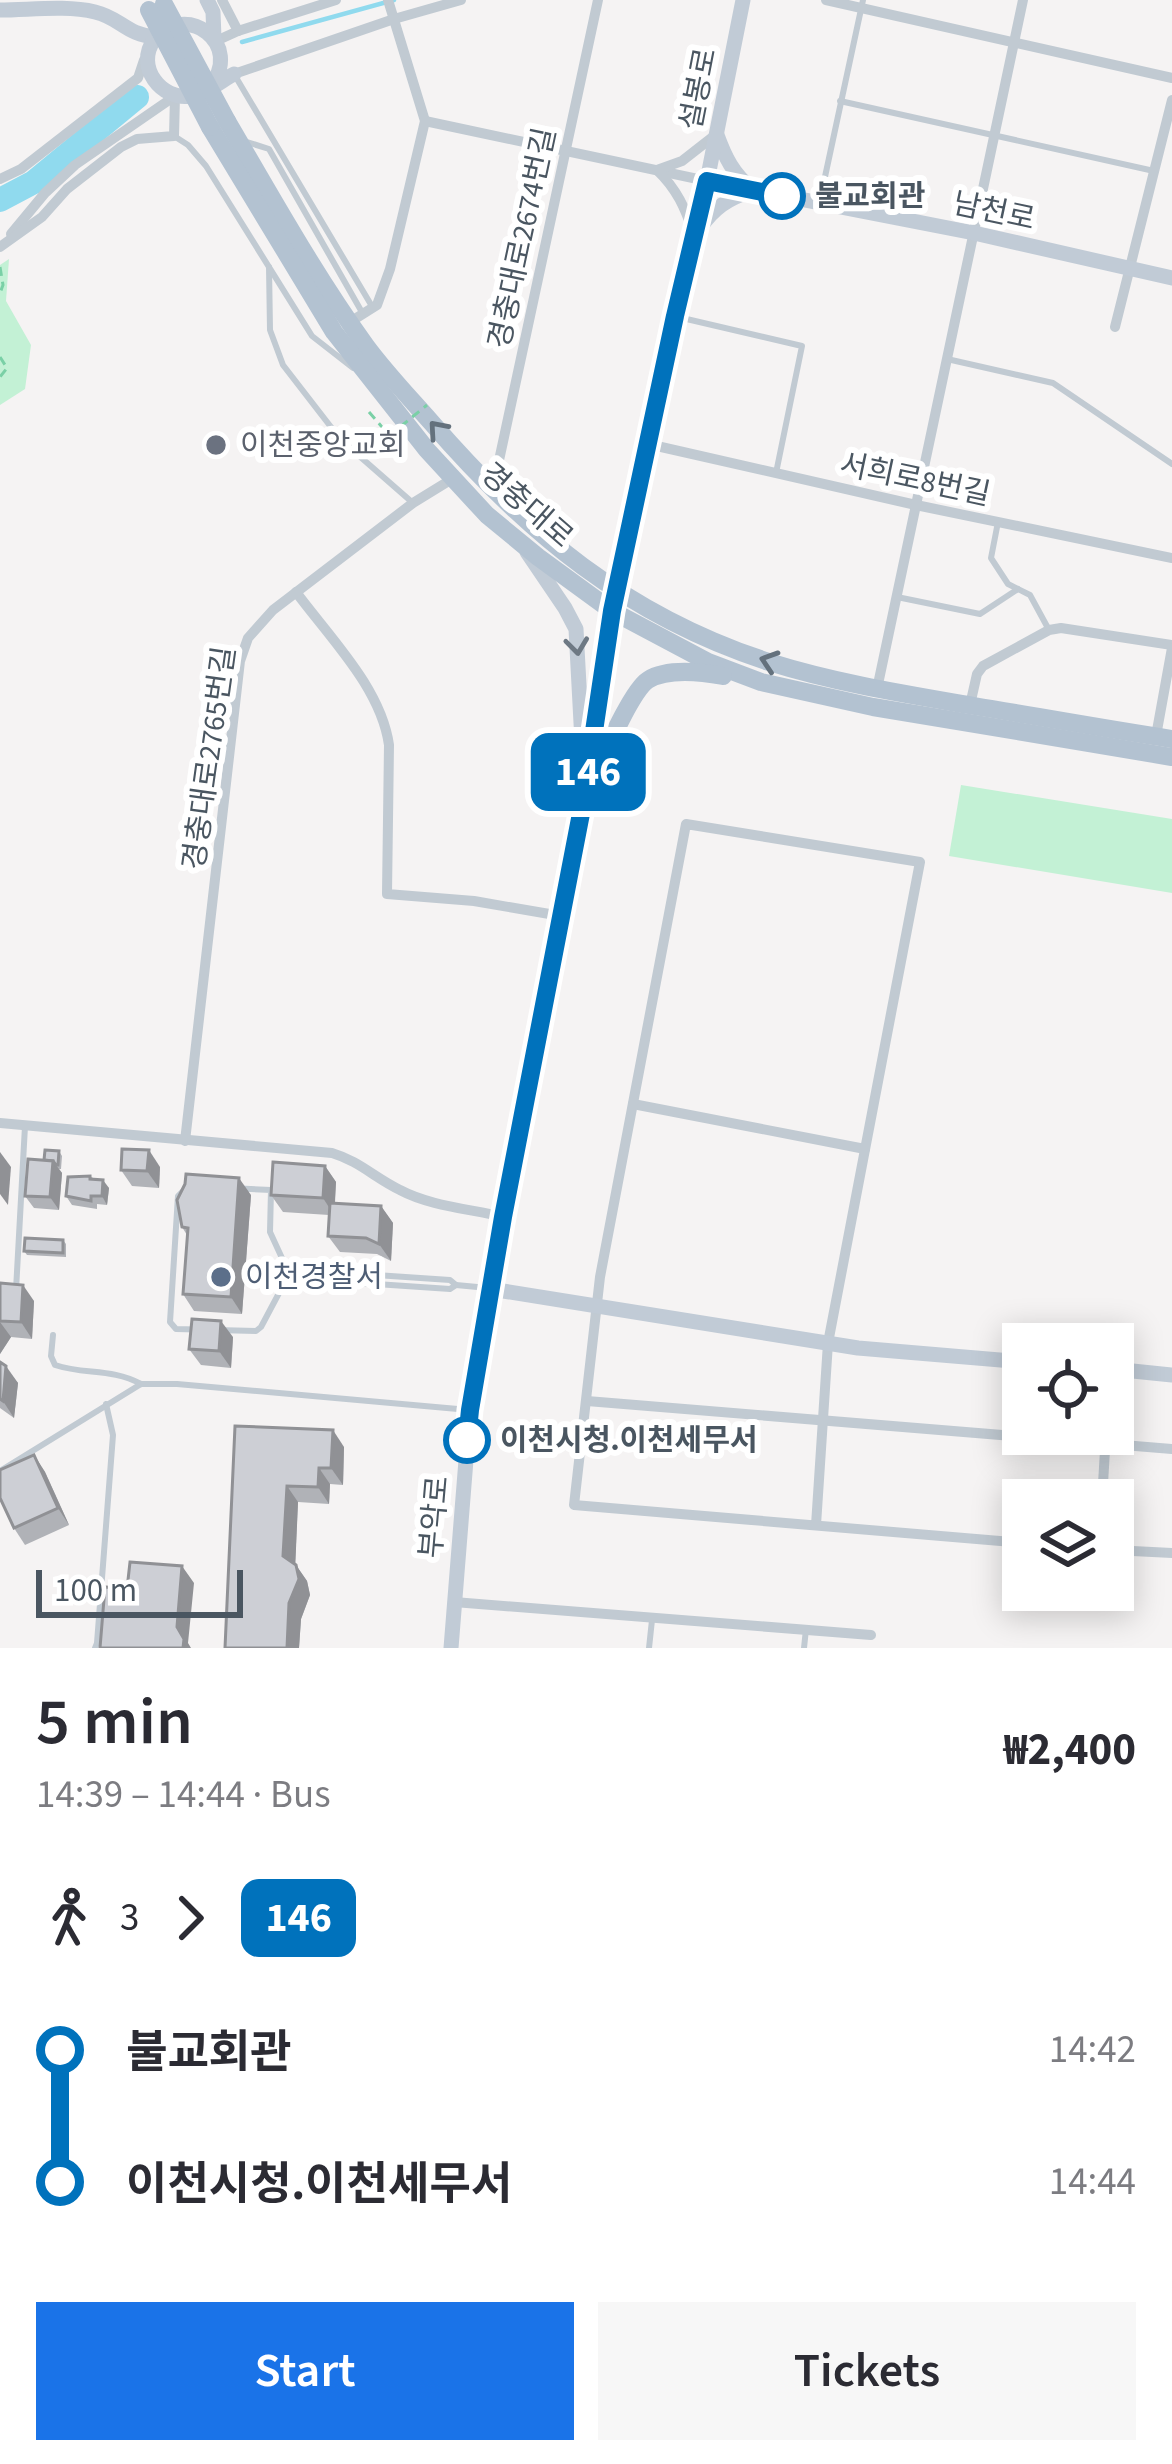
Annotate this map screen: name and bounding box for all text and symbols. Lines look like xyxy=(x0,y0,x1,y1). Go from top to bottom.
street label: 설봉로 xyxy=(669,44,727,134)
street label: 경충대로2674번길 xyxy=(478,123,567,353)
marker: 불교회관 xyxy=(760,174,804,218)
place label: 불교회관 xyxy=(815,175,925,218)
street label: 남천로 xyxy=(949,182,1039,241)
one-way arrow xyxy=(430,421,451,443)
place label: 이천중앙교회 xyxy=(240,424,406,467)
marker: 이천중앙교회 xyxy=(203,432,229,458)
street label: 서희로8번길 xyxy=(836,443,994,516)
street label: 경충대로 xyxy=(471,453,582,558)
one-way arrow xyxy=(563,637,589,656)
street label: 경충대로2765번길 xyxy=(173,644,246,873)
one-way arrow xyxy=(759,651,780,676)
line badge: 146 xyxy=(519,733,657,811)
text: 146 xyxy=(555,742,621,802)
place label: 이천경찰서 xyxy=(245,1256,383,1299)
marker: 이천경찰서 xyxy=(208,1264,234,1290)
map controls xyxy=(1002,1323,1134,1611)
button: locate xyxy=(1002,1323,1134,1455)
marker: 이천시청.이천세무서 xyxy=(445,1418,489,1462)
place label: 이천시청.이천세무서 xyxy=(500,1419,757,1462)
street label: 부악로 xyxy=(409,1474,460,1560)
button: layers xyxy=(1002,1479,1134,1611)
scale bar xyxy=(36,1564,243,1617)
text: 100 m xyxy=(54,1567,137,1614)
text: 5 min xyxy=(36,1675,193,1769)
text: ₩2,400 xyxy=(1004,1718,1136,1782)
text: 14:39 – 14:44 · Bus xyxy=(36,1767,331,1823)
icon: walk xyxy=(36,1885,102,1951)
icon: forward xyxy=(157,1885,223,1951)
text: 146 xyxy=(265,1888,332,1948)
text: 3 xyxy=(120,1890,139,1946)
text: 불교회관 xyxy=(126,2021,292,2085)
text: 14:42 xyxy=(1049,2022,1136,2078)
text: 이천시청.이천세무서 xyxy=(126,2153,512,2217)
text: 14:44 xyxy=(1049,2154,1136,2210)
button: Start xyxy=(36,2302,574,2440)
button: Tickets xyxy=(598,2302,1136,2440)

